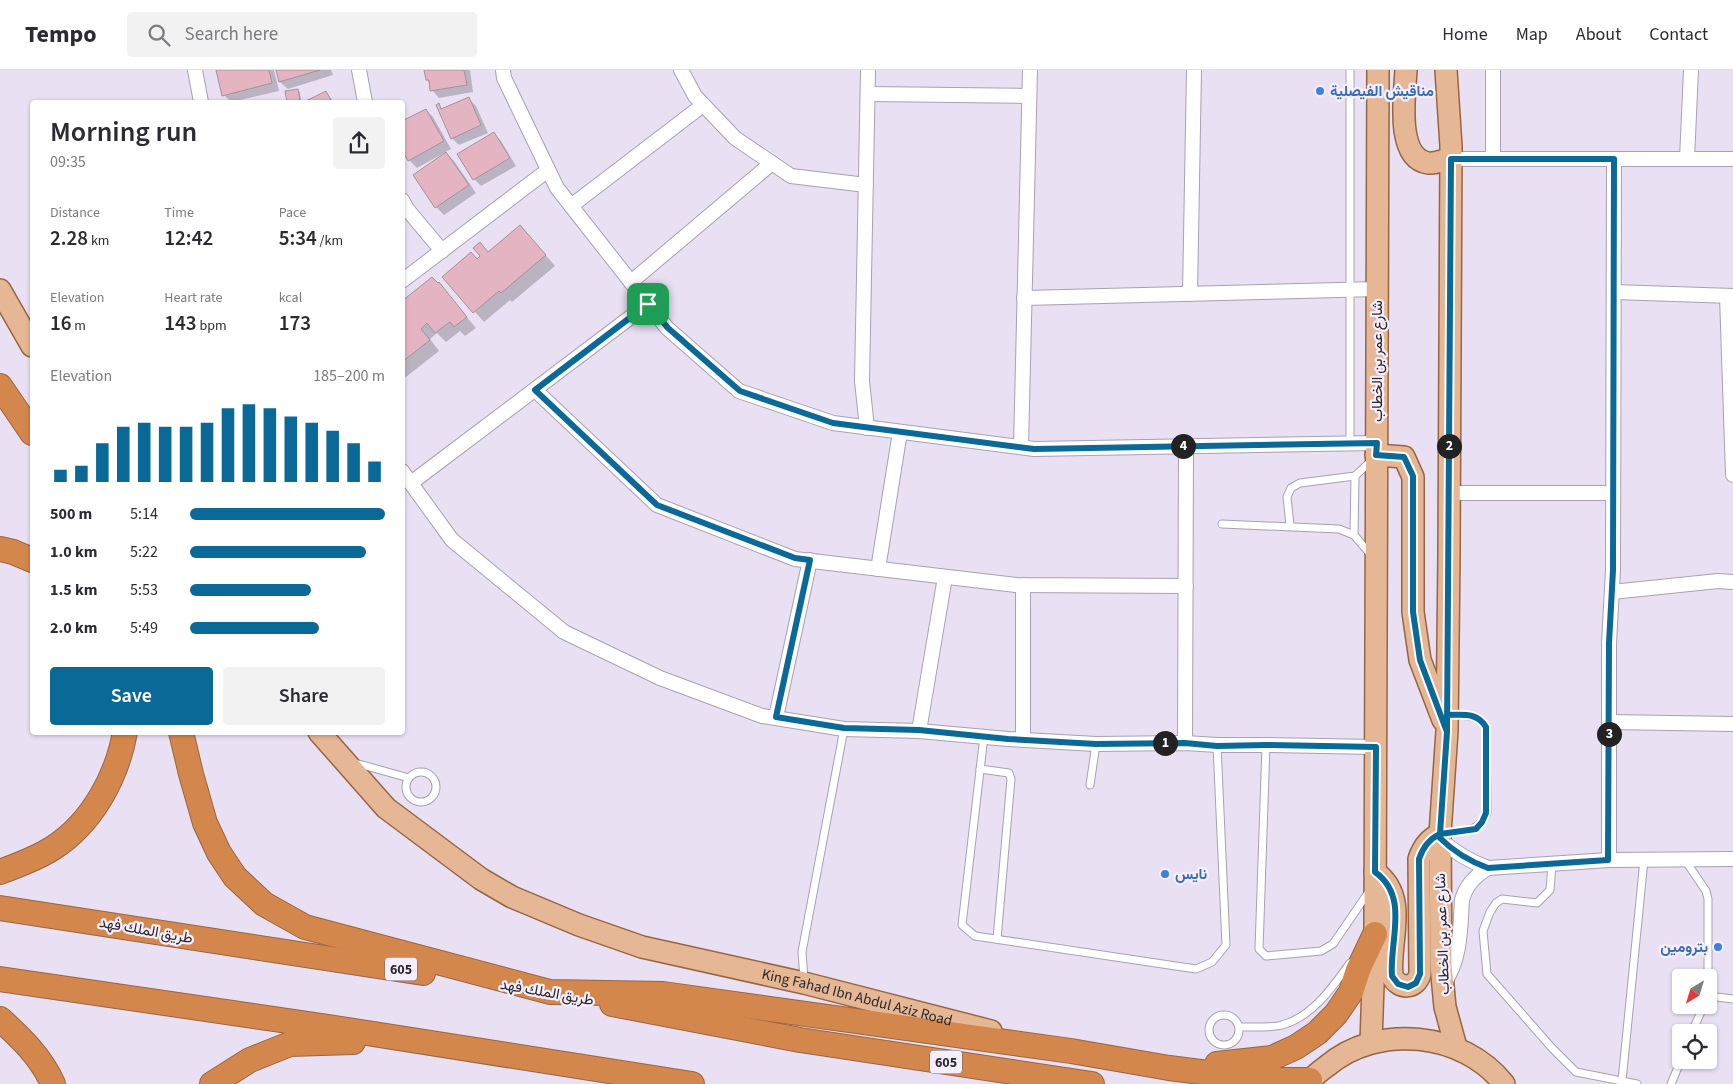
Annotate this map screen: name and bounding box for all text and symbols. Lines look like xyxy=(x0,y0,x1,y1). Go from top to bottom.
search box xyxy=(127,12,477,57)
text: Tempo xyxy=(25,17,97,52)
icon: search xyxy=(145,21,173,49)
text: Search here xyxy=(185,21,278,48)
text: Home xyxy=(1442,22,1488,47)
text: Map xyxy=(1516,22,1548,47)
text: About xyxy=(1576,22,1621,47)
text: Contact xyxy=(1649,22,1708,47)
place label: مناقيش الفيصلية xyxy=(1330,81,1434,102)
marker: مناقيش الفيصلية xyxy=(1314,85,1326,97)
text: Morning run xyxy=(50,112,197,152)
button: share xyxy=(333,117,385,169)
text: 09:35 xyxy=(50,151,86,173)
text: Distance xyxy=(50,203,100,223)
text: Time xyxy=(164,203,194,223)
text: Pace xyxy=(279,203,306,223)
text: 2.28 xyxy=(50,223,88,253)
text: 12:42 xyxy=(164,223,213,253)
text: 5:34 xyxy=(279,223,317,253)
text: km xyxy=(88,231,109,251)
text: /km xyxy=(317,231,343,251)
pin xyxy=(627,283,669,325)
text: Elevation xyxy=(50,288,105,308)
text: Heart rate xyxy=(164,288,223,308)
text: kcal xyxy=(279,288,302,308)
icon: arrive xyxy=(634,290,662,318)
street label: شارع عمر بن الخطاب xyxy=(1367,300,1388,422)
text: 16 xyxy=(50,308,72,338)
text: 143 xyxy=(164,308,197,338)
text: 173 xyxy=(279,308,311,338)
text: m xyxy=(72,316,86,336)
text: bpm xyxy=(197,316,227,336)
text: Elevation xyxy=(50,365,112,387)
text: 185–200 m xyxy=(313,365,385,387)
pin: 4 xyxy=(1170,434,1196,458)
pin: 2 xyxy=(1436,434,1462,458)
text: 4 xyxy=(1180,436,1187,456)
text: 2 xyxy=(1446,436,1453,456)
text: 500 m xyxy=(50,503,92,525)
text: 5:14 xyxy=(130,503,158,525)
text: 1.0 km xyxy=(50,541,97,563)
text: 5:22 xyxy=(130,541,158,563)
text: 1.5 km xyxy=(50,579,97,601)
text: 5:53 xyxy=(130,579,158,601)
text: 2.0 km xyxy=(50,617,97,639)
text: 5:49 xyxy=(130,617,158,639)
button: Save xyxy=(50,667,213,725)
button: Share xyxy=(223,667,385,725)
pin: 3 xyxy=(1596,722,1622,746)
text: 3 xyxy=(1606,724,1613,744)
pin: 1 xyxy=(1152,730,1178,756)
text: 1 xyxy=(1162,733,1169,753)
place label: نايس xyxy=(1175,864,1207,885)
marker: نايس xyxy=(1159,868,1171,880)
street label: شارع عمر بن الخطاب xyxy=(1430,873,1455,995)
street label: طريق الملك فهد xyxy=(97,912,195,949)
place label: بترومين xyxy=(1660,937,1708,958)
marker: بترومين xyxy=(1712,941,1724,953)
road number: 605 xyxy=(385,958,417,981)
street label: King Fahad Ibn Abdul Aziz Road xyxy=(760,964,955,1032)
north arrow xyxy=(1672,969,1718,1014)
map controls xyxy=(1672,969,1717,1069)
street label: طريق الملك فهد xyxy=(498,974,596,1011)
button: locate xyxy=(1672,1024,1717,1069)
road number: 605 xyxy=(930,1050,962,1074)

